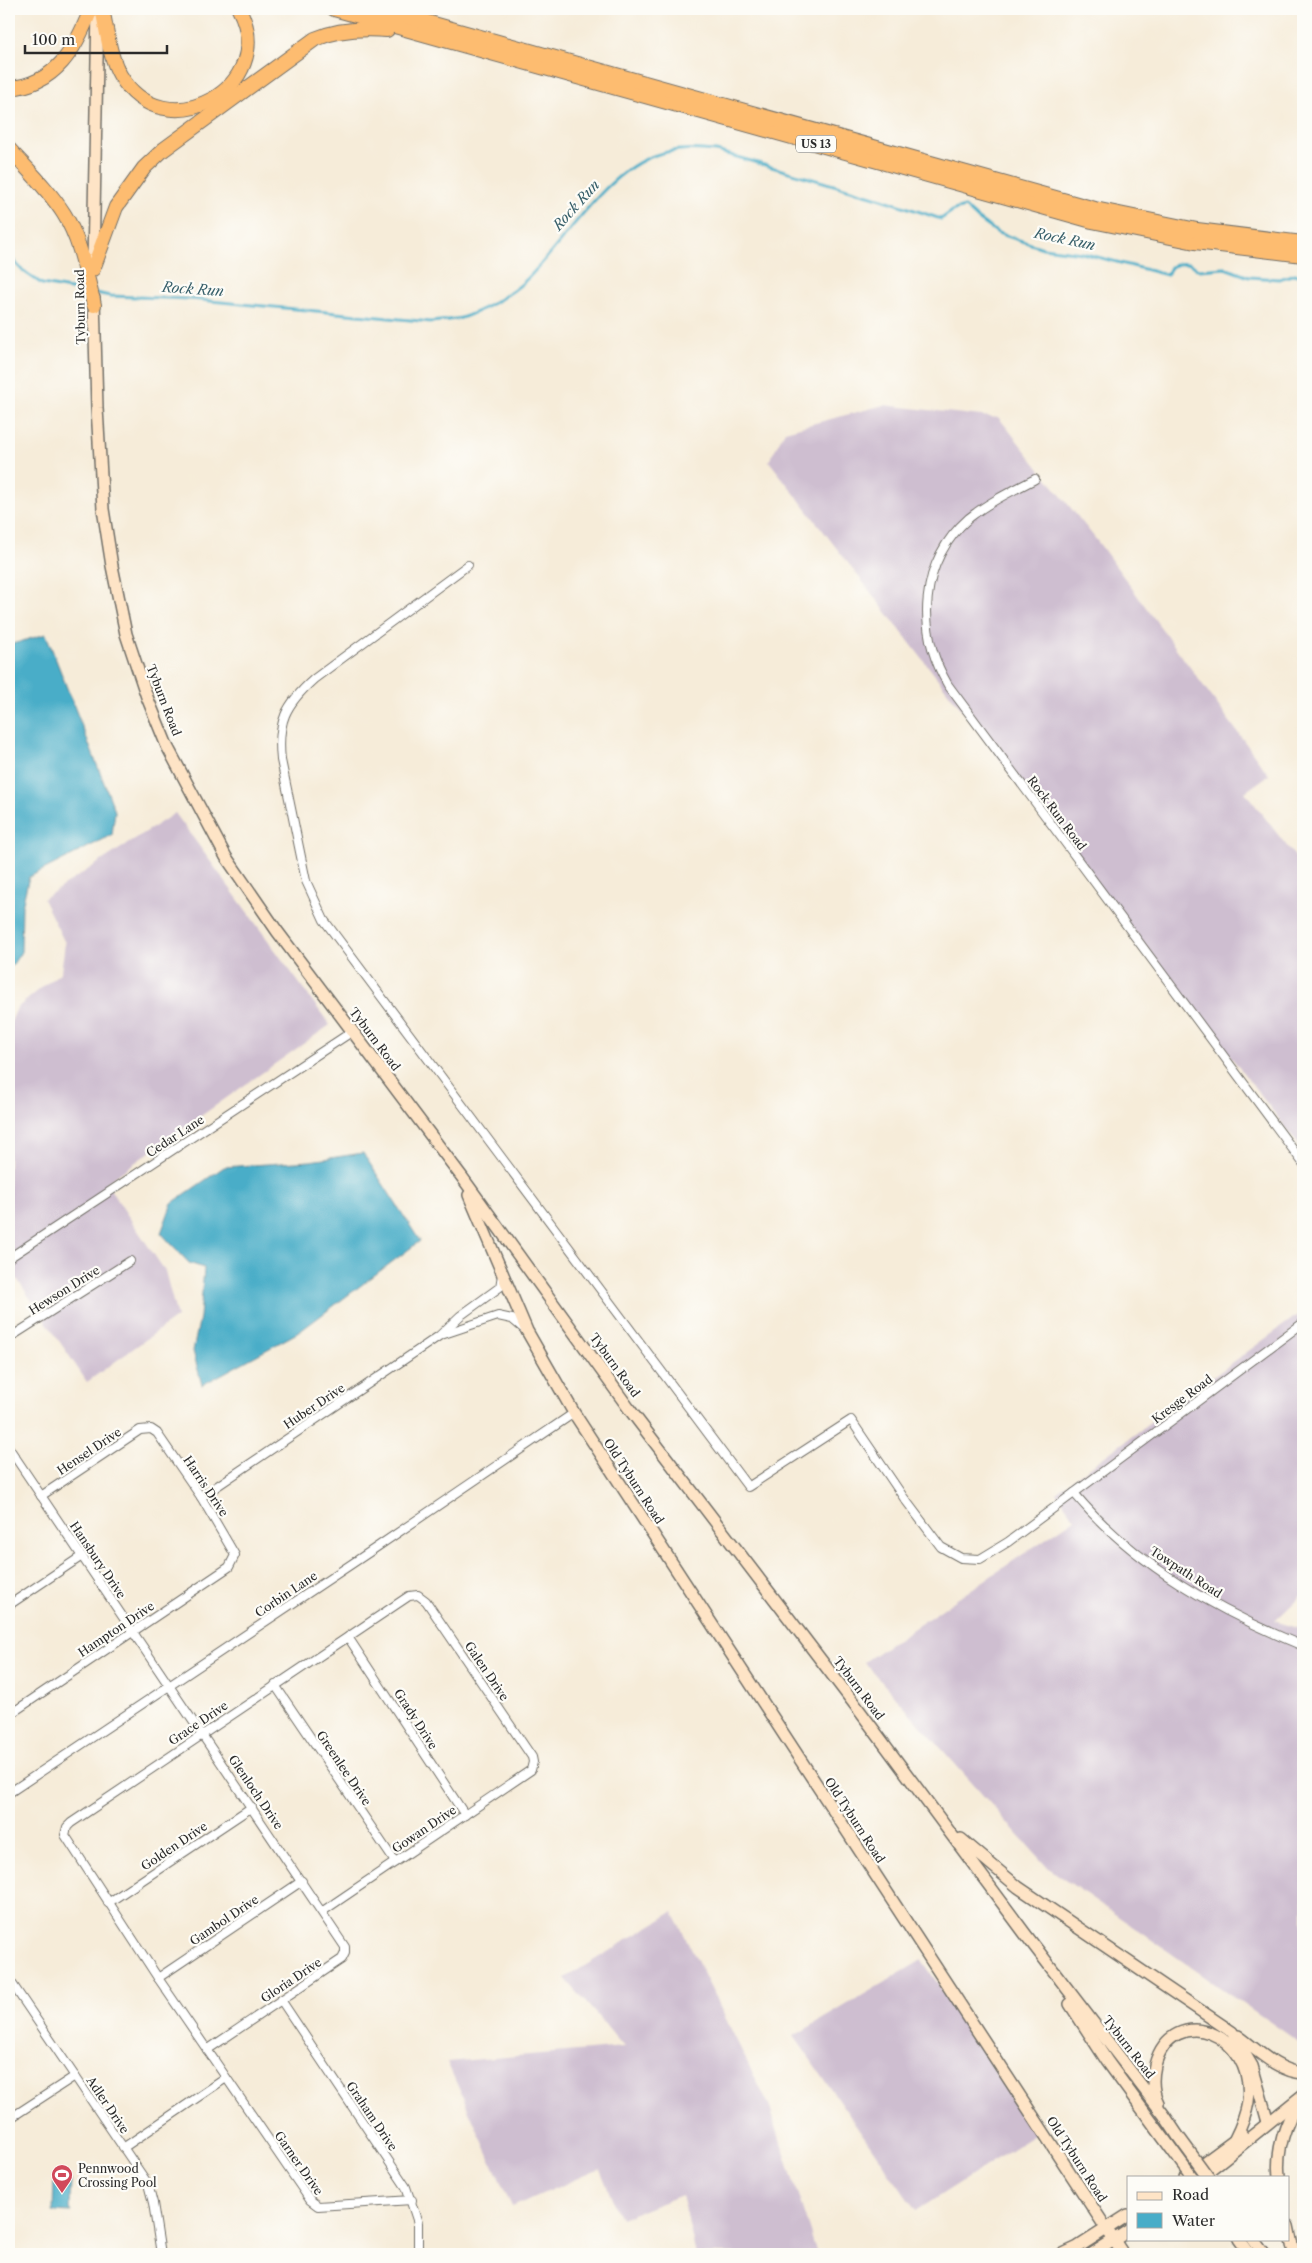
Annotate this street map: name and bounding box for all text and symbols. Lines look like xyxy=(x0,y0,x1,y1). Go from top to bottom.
scale bar xyxy=(25,22,168,54)
text: 100 m xyxy=(32,30,75,49)
road number: US 13 xyxy=(796,136,836,152)
water label: Rock Run xyxy=(548,176,603,235)
water label: Rock Run xyxy=(1032,224,1097,254)
street label: Tyburn Road xyxy=(72,269,88,345)
water label: Rock Run xyxy=(161,278,224,300)
street label: Tyburn Road xyxy=(144,662,185,738)
street label: Rock Run Road xyxy=(1024,773,1090,854)
street label: Tyburn Road xyxy=(346,1004,404,1074)
street label: Cedar Lane xyxy=(143,1112,207,1160)
street label: Hewson Drive xyxy=(26,1262,102,1318)
street label: Tyburn Road xyxy=(587,1330,644,1400)
street label: Kresge Road xyxy=(1149,1371,1216,1427)
street label: Huber Drive xyxy=(281,1380,348,1432)
street label: Hensel Drive xyxy=(54,1424,124,1478)
street label: Old Tyburn Road xyxy=(601,1435,668,1527)
street label: Harris Drive xyxy=(180,1453,232,1519)
street label: Hansbury Drive xyxy=(67,1519,129,1602)
street label: Towpath Road xyxy=(1147,1543,1226,1601)
street label: Corbin Lane xyxy=(252,1568,320,1620)
street label: Hampton Drive xyxy=(75,1598,157,1660)
street label: Galen Drive xyxy=(462,1639,512,1704)
street label: Tyburn Road xyxy=(830,1653,888,1723)
street label: Grady Drive xyxy=(391,1686,441,1752)
street label: Grace Drive xyxy=(165,1698,231,1748)
street label: Greenlee Drive xyxy=(313,1728,375,1808)
street label: Glenloch Drive xyxy=(226,1752,287,1832)
street label: Old Tyburn Road xyxy=(822,1774,889,1866)
street label: Gowan Drive xyxy=(389,1802,459,1856)
street label: Golden Drive xyxy=(138,1818,210,1874)
street label: Gambol Drive xyxy=(187,1891,261,1949)
street label: Gloria Drive xyxy=(258,1954,324,2006)
street label: Tyburn Road xyxy=(1100,2013,1159,2082)
street label: Adler Drive xyxy=(83,2073,133,2137)
street label: Graham Drive xyxy=(343,2078,401,2154)
street label: Old Tyburn Road xyxy=(1044,2113,1111,2205)
street label: Garner Drive xyxy=(271,2128,327,2198)
place label: Pennwood Crossing Pool xyxy=(78,2161,157,2190)
sports icon: Pennwood Crossing Pool xyxy=(50,2163,74,2194)
legend xyxy=(1127,2176,1290,2240)
text: Road xyxy=(1172,2185,1209,2204)
text: Water xyxy=(1171,2211,1216,2230)

